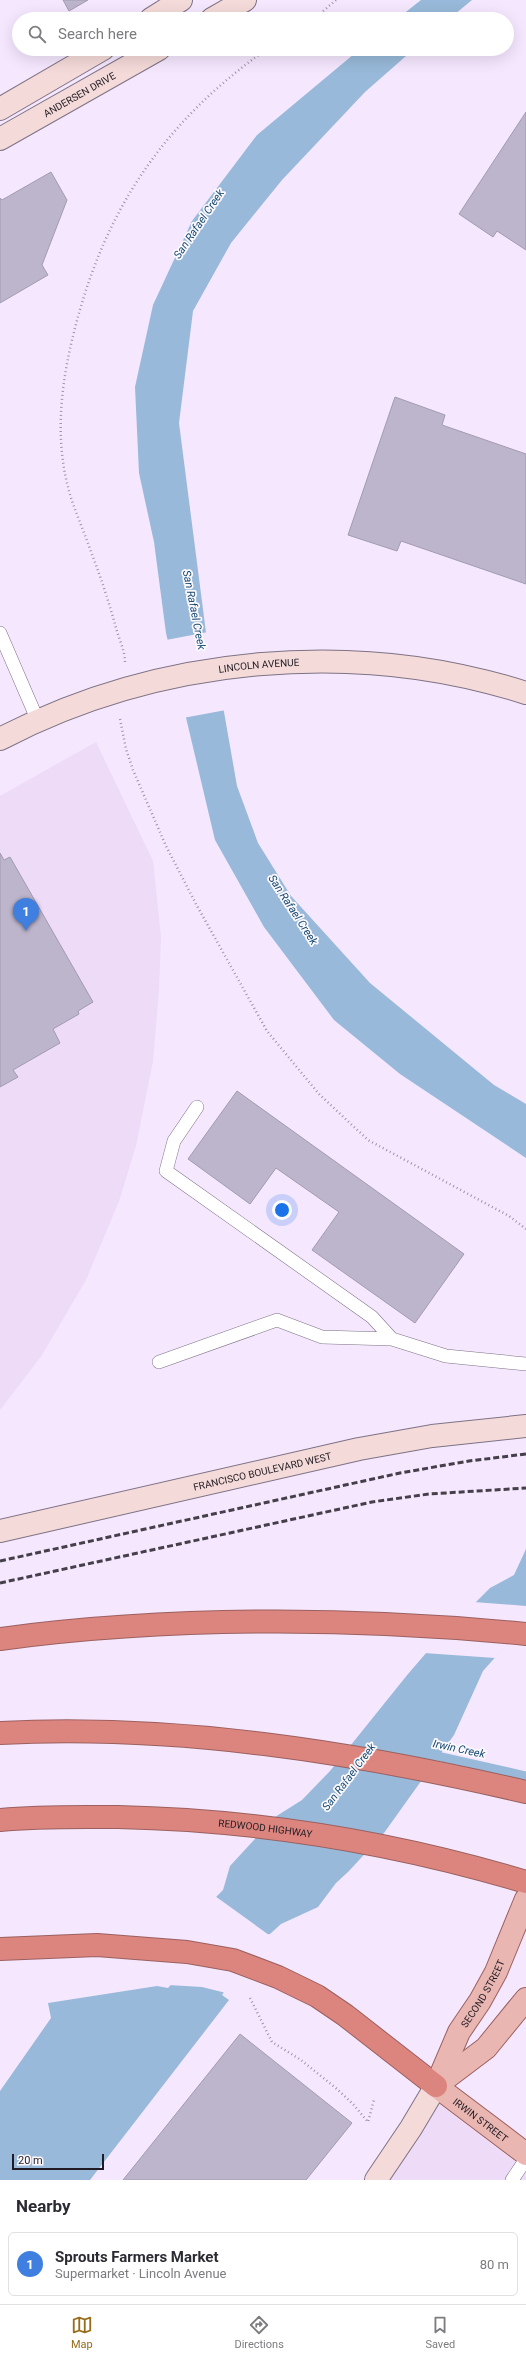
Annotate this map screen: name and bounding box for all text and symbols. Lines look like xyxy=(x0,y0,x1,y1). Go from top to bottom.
search box xyxy=(12,12,514,56)
icon: search xyxy=(26,23,48,45)
text: Search here xyxy=(58,25,137,43)
street label: ANDERSEN DRIVE xyxy=(41,69,117,119)
water label: San Rafael Creek xyxy=(171,186,227,261)
water label: San Rafael Creek xyxy=(180,569,208,651)
street label: LINCOLN AVENUE xyxy=(218,656,300,674)
water label: San Rafael Creek xyxy=(266,873,321,948)
pin: 1 xyxy=(13,898,39,931)
your location xyxy=(272,1200,292,1220)
street label: FRANCISCO BOULEVARD WEST xyxy=(192,1450,332,1492)
water label: Irwin Creek xyxy=(432,1737,487,1761)
water label: San Rafael Creek xyxy=(320,1740,379,1813)
street label: REDWOOD HIGHWAY xyxy=(218,1817,313,1839)
street label: SECOND STREET xyxy=(458,1958,506,2029)
street label: IRWIN STREET xyxy=(451,2096,510,2144)
scale bar xyxy=(12,2152,104,2171)
text: 20 m xyxy=(18,2154,43,2167)
text: Nearby xyxy=(16,2196,71,2216)
text: Sprouts Farmers Market xyxy=(55,2248,219,2266)
text: 1 xyxy=(26,2257,34,2272)
text: 80 m xyxy=(480,2257,509,2272)
text: Supermarket · Lincoln Avenue xyxy=(55,2266,226,2281)
tab: Map xyxy=(71,2314,93,2351)
tab: Directions xyxy=(234,2314,284,2351)
tab: Saved xyxy=(425,2314,455,2351)

